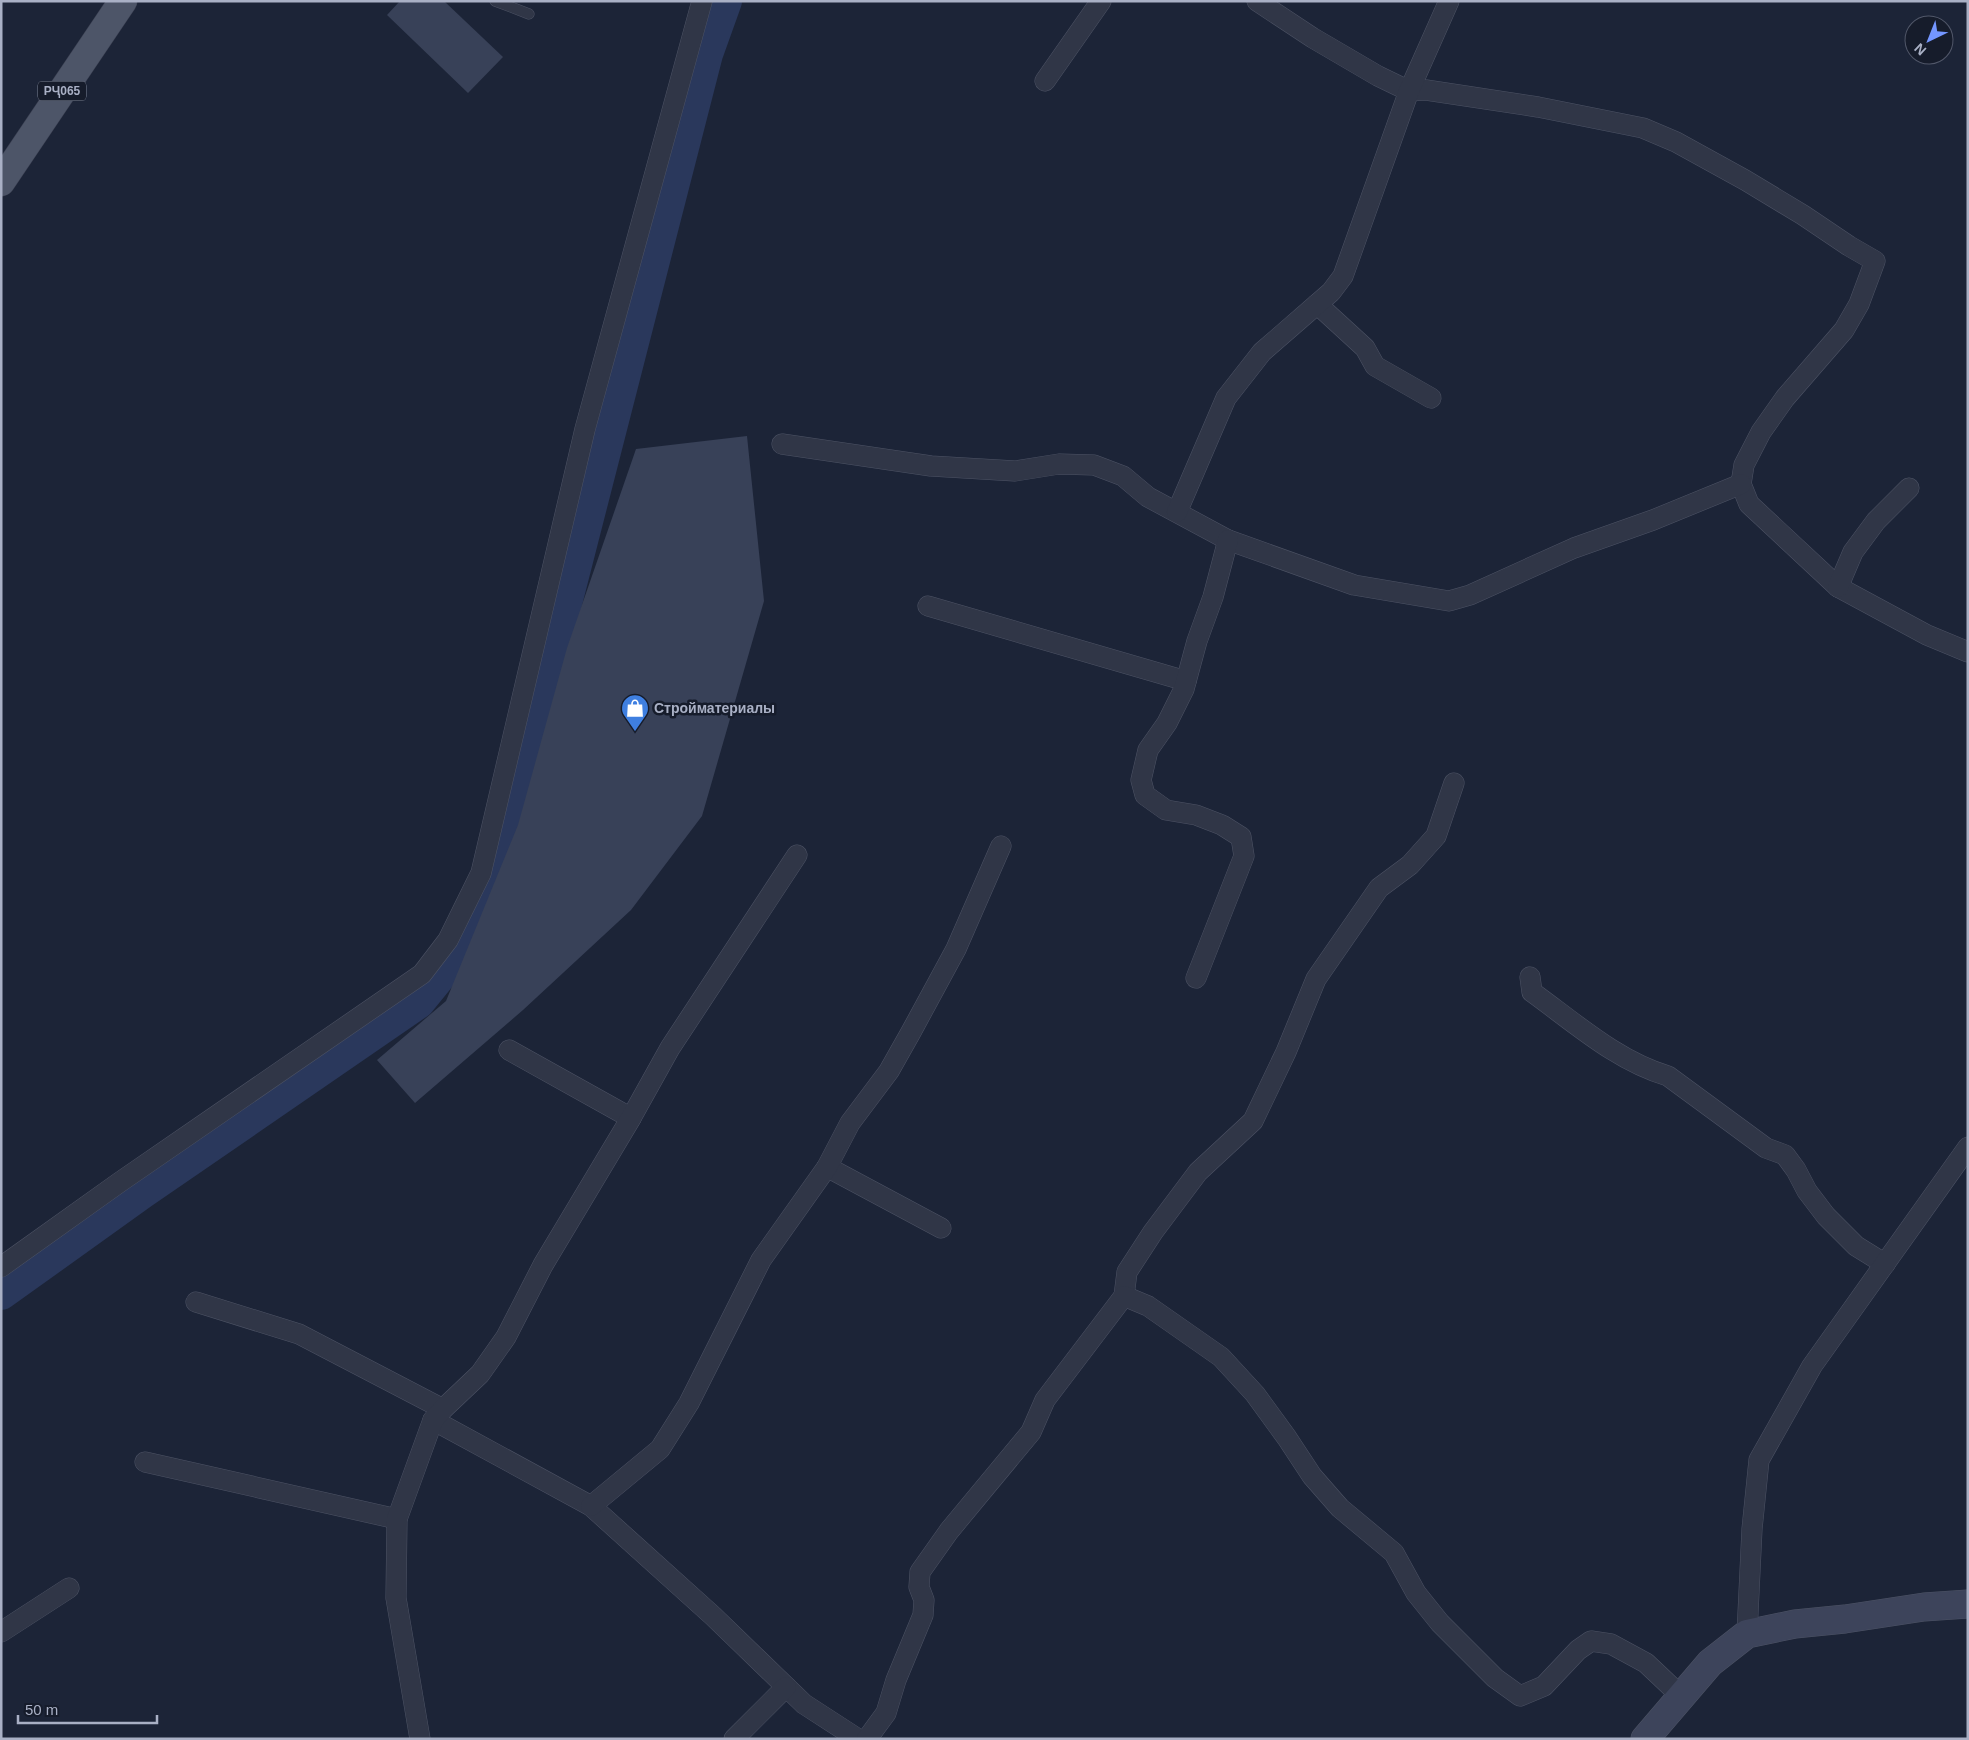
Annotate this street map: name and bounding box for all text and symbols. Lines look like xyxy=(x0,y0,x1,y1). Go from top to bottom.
north arrow xyxy=(1904,15,1954,65)
text: N xyxy=(1911,40,1929,59)
road number: РҶ065 xyxy=(38,82,86,100)
shop icon: Стройматериалы xyxy=(620,693,650,732)
place label: Стройматериалы xyxy=(654,700,775,716)
scale bar xyxy=(18,1692,156,1724)
text: 50 m xyxy=(25,1701,58,1718)

